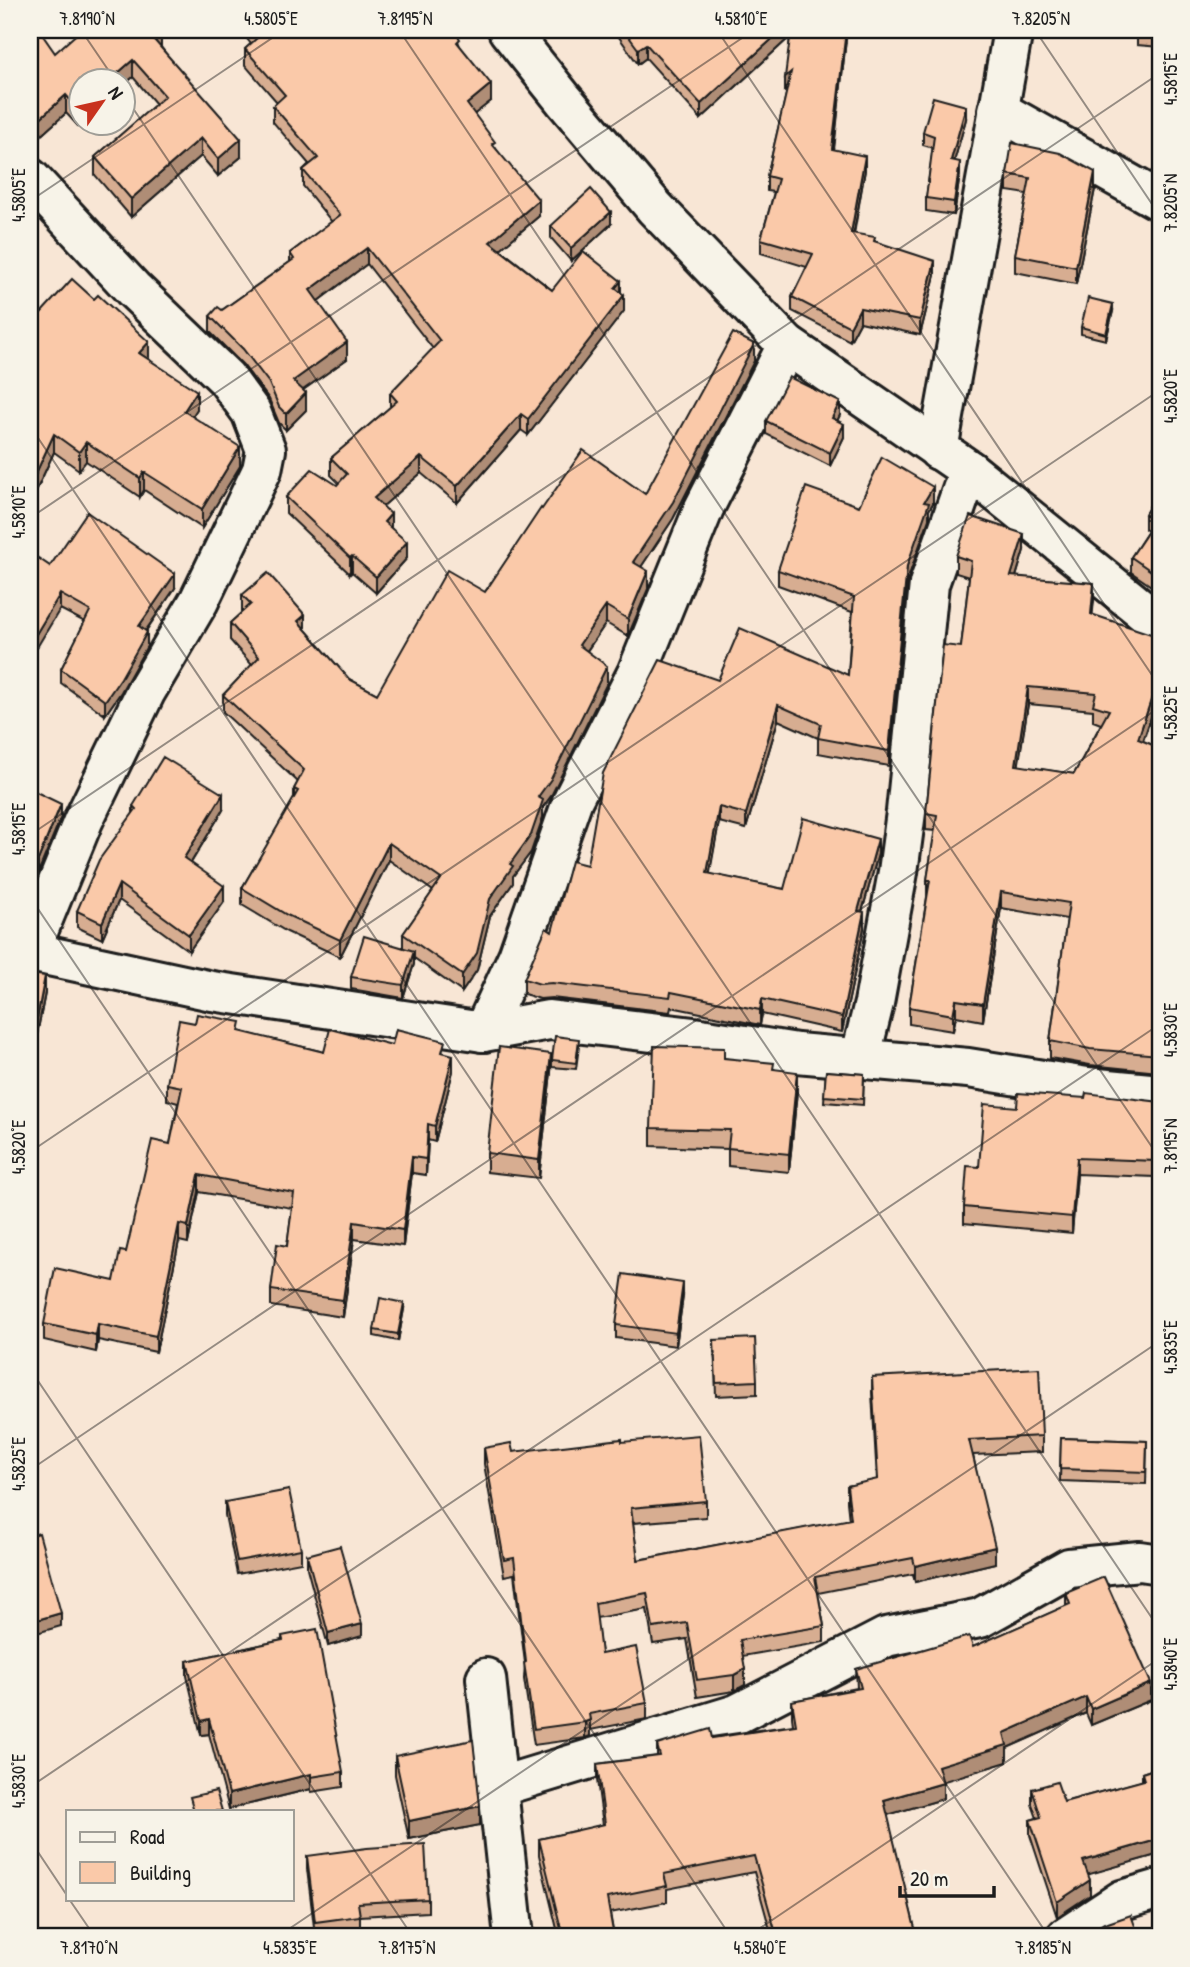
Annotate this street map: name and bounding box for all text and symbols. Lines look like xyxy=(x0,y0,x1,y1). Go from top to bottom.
text: 7.8190°N xyxy=(59,6,115,31)
text: 4.5805°E xyxy=(244,6,298,31)
text: 7.8195°N xyxy=(377,6,433,31)
text: 4.5810°E xyxy=(715,6,767,31)
text: 7.8205°N xyxy=(1012,6,1070,31)
text: 4.5815°E xyxy=(1158,53,1183,105)
north arrow xyxy=(66,66,136,136)
text: N xyxy=(102,81,130,104)
text: 4.5805°E xyxy=(6,168,31,222)
text: 7.8205°N xyxy=(1158,174,1183,232)
text: 4.5820°E xyxy=(1158,369,1183,423)
text: 4.5810°E xyxy=(6,486,31,538)
text: 4.5825°E xyxy=(1158,686,1183,740)
text: 4.5815°E xyxy=(6,803,31,855)
text: 4.5830°E xyxy=(1158,1003,1183,1057)
text: 7.8195°N xyxy=(1158,1118,1183,1174)
text: 4.5820°E xyxy=(6,1120,31,1174)
text: 4.5835°E xyxy=(1158,1320,1183,1374)
text: 4.5825°E xyxy=(6,1437,31,1491)
text: 4.5840°E xyxy=(1158,1637,1183,1690)
text: 4.5830°E xyxy=(6,1754,31,1808)
legend xyxy=(66,1810,294,1900)
text: Road xyxy=(130,1822,164,1851)
scale bar xyxy=(900,1855,994,1899)
text: Building xyxy=(130,1858,191,1887)
text: 20 m xyxy=(910,1864,948,1893)
text: 7.8170°N xyxy=(60,1935,118,1960)
text: 4.5835°E xyxy=(263,1935,317,1960)
text: 7.8175°N xyxy=(378,1935,436,1960)
text: 4.5840°E xyxy=(734,1935,787,1960)
text: 7.8185°N xyxy=(1015,1935,1071,1960)

